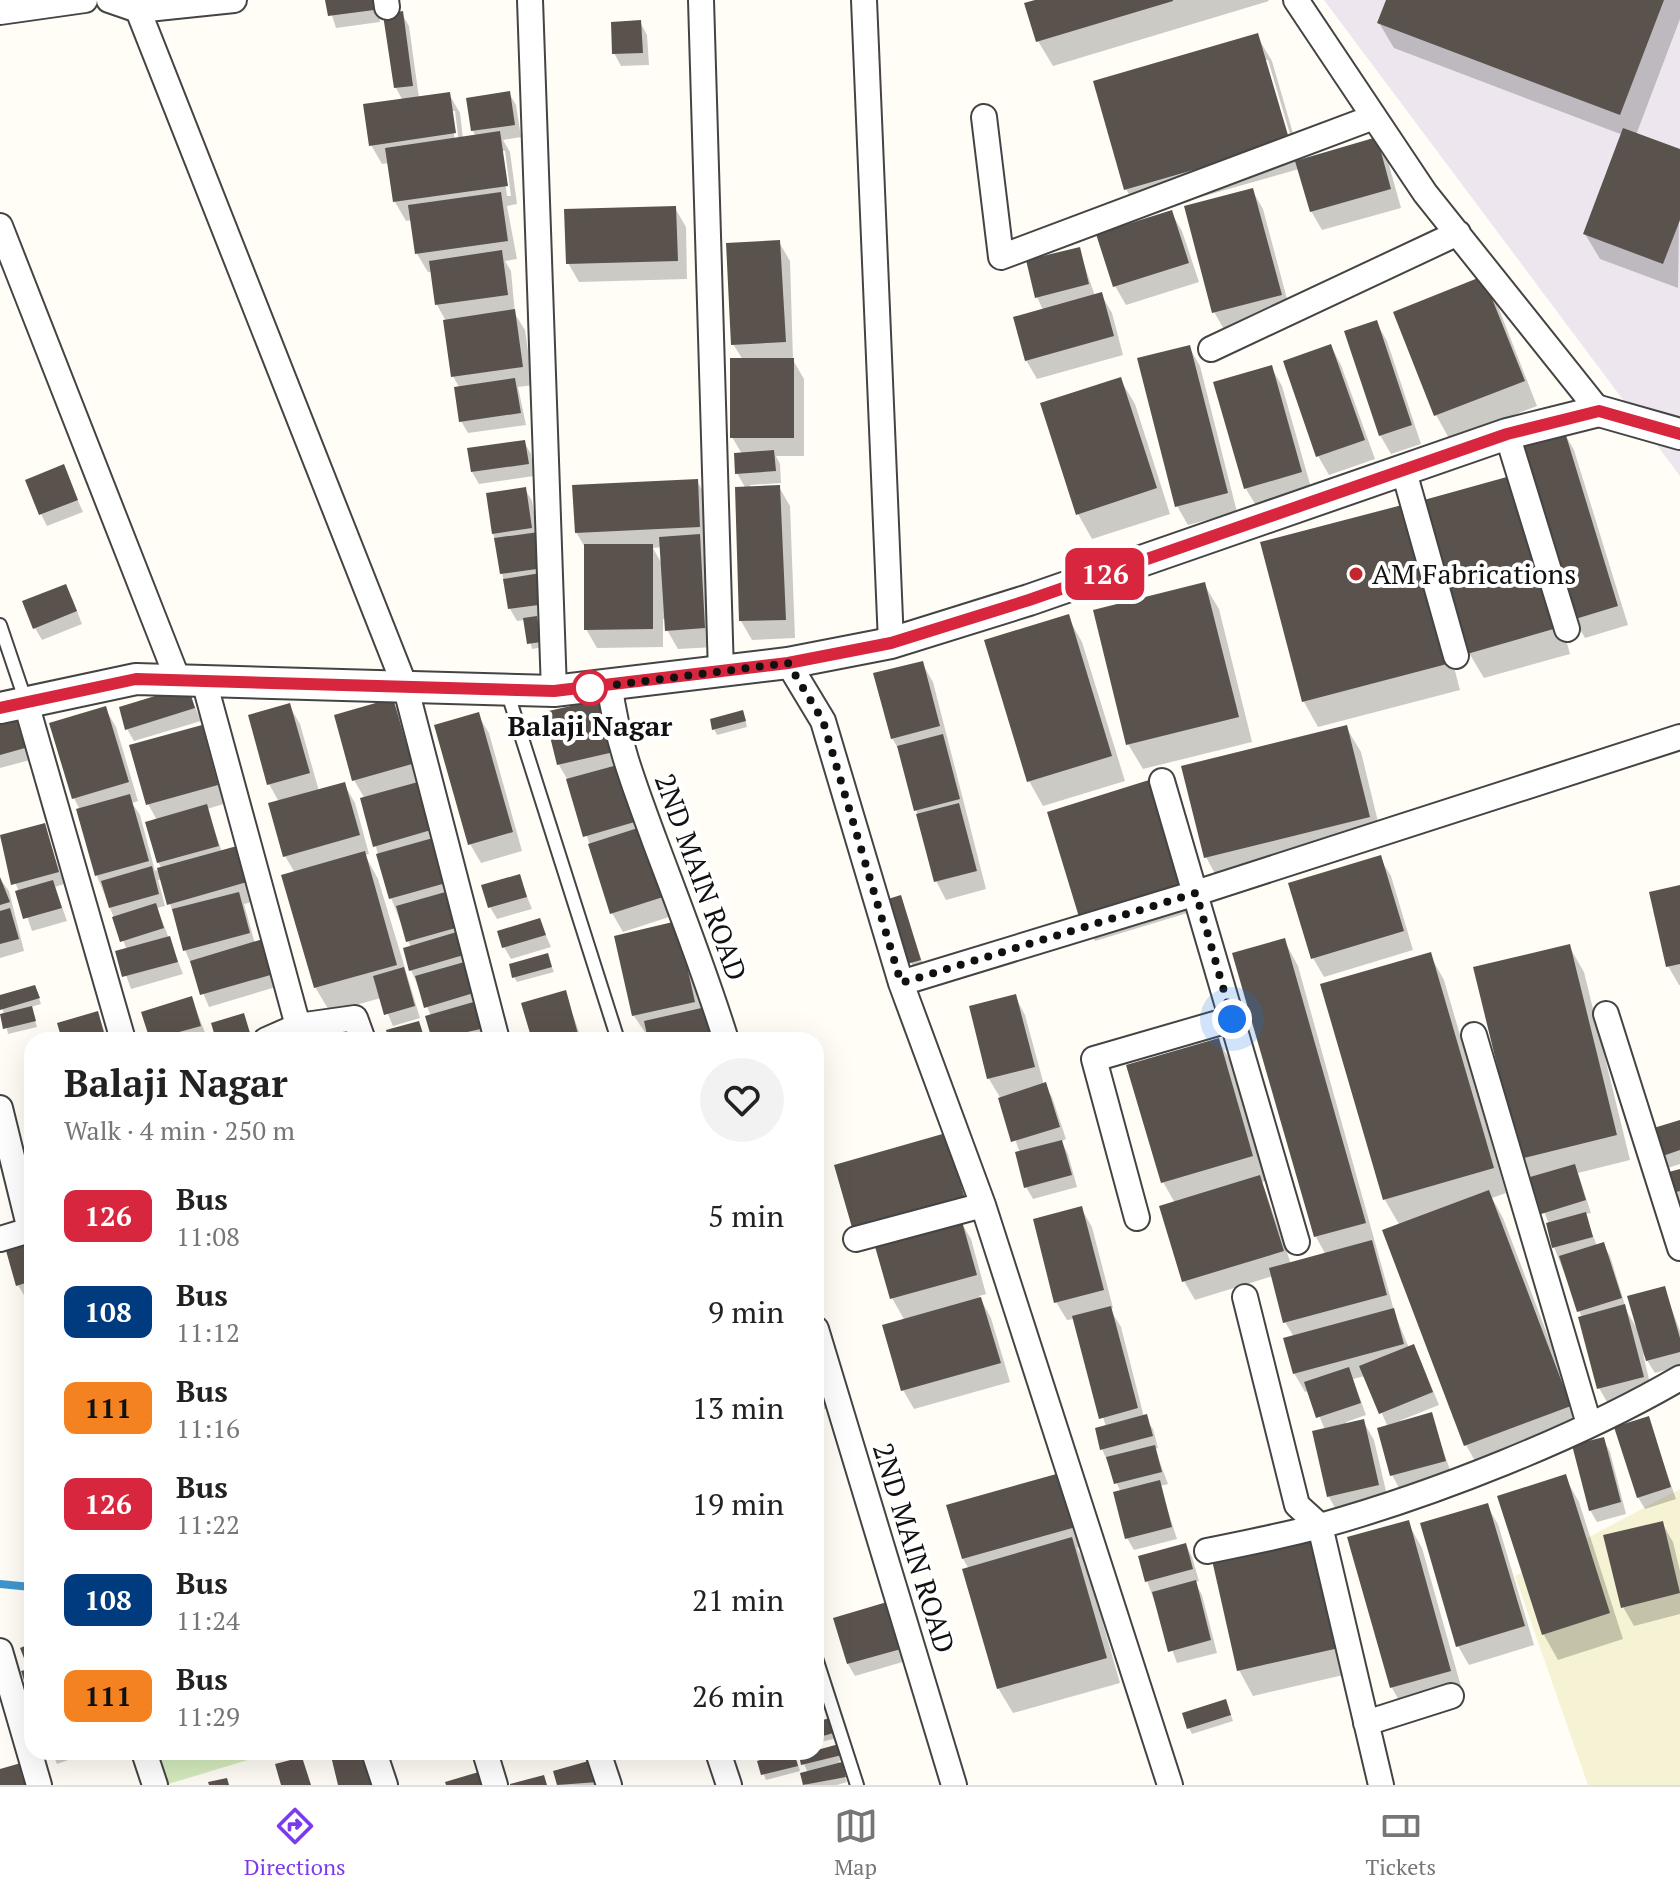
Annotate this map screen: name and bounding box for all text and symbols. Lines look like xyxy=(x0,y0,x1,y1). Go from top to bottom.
line badge: 126 xyxy=(1059,548,1151,600)
text: 126 xyxy=(1081,555,1129,592)
place label: AM Fabrications xyxy=(1372,555,1576,592)
marker: AM Fabrications xyxy=(1347,565,1365,583)
marker: Balaji Nagar xyxy=(573,671,607,705)
place label: Balaji Nagar xyxy=(508,707,672,744)
street label: 2ND MAIN ROAD xyxy=(647,768,756,985)
your location xyxy=(1212,999,1252,1039)
text: Balaji Nagar xyxy=(64,1058,288,1108)
button: heart xyxy=(700,1058,784,1142)
text: Walk · 4 min · 250 m xyxy=(64,1113,295,1147)
text: Bus xyxy=(176,1179,228,1219)
text: 5 min xyxy=(708,1196,784,1236)
text: 126 xyxy=(84,1197,132,1234)
text: 11:08 xyxy=(176,1219,240,1253)
text: Bus xyxy=(176,1275,228,1315)
text: 9 min xyxy=(708,1292,784,1332)
text: 108 xyxy=(84,1293,132,1330)
text: 11:12 xyxy=(176,1315,240,1349)
text: Bus xyxy=(176,1371,228,1411)
text: 13 min xyxy=(692,1388,784,1428)
text: 111 xyxy=(84,1389,132,1426)
text: 11:16 xyxy=(176,1411,240,1445)
street label: 2ND MAIN ROAD xyxy=(865,1438,964,1657)
text: Bus xyxy=(176,1467,228,1507)
text: 19 min xyxy=(692,1484,784,1524)
text: 126 xyxy=(84,1485,132,1522)
text: 11:22 xyxy=(176,1507,240,1541)
text: Bus xyxy=(176,1563,228,1603)
text: 21 min xyxy=(692,1580,784,1620)
text: 108 xyxy=(84,1581,132,1618)
text: 11:24 xyxy=(176,1603,240,1637)
text: Bus xyxy=(176,1659,228,1699)
text: 26 min xyxy=(692,1676,784,1716)
text: 111 xyxy=(84,1677,132,1714)
text: 11:29 xyxy=(176,1699,240,1733)
tab: Directions xyxy=(244,1804,346,1881)
tab: Map xyxy=(834,1804,878,1881)
tab: Tickets xyxy=(1366,1804,1436,1881)

